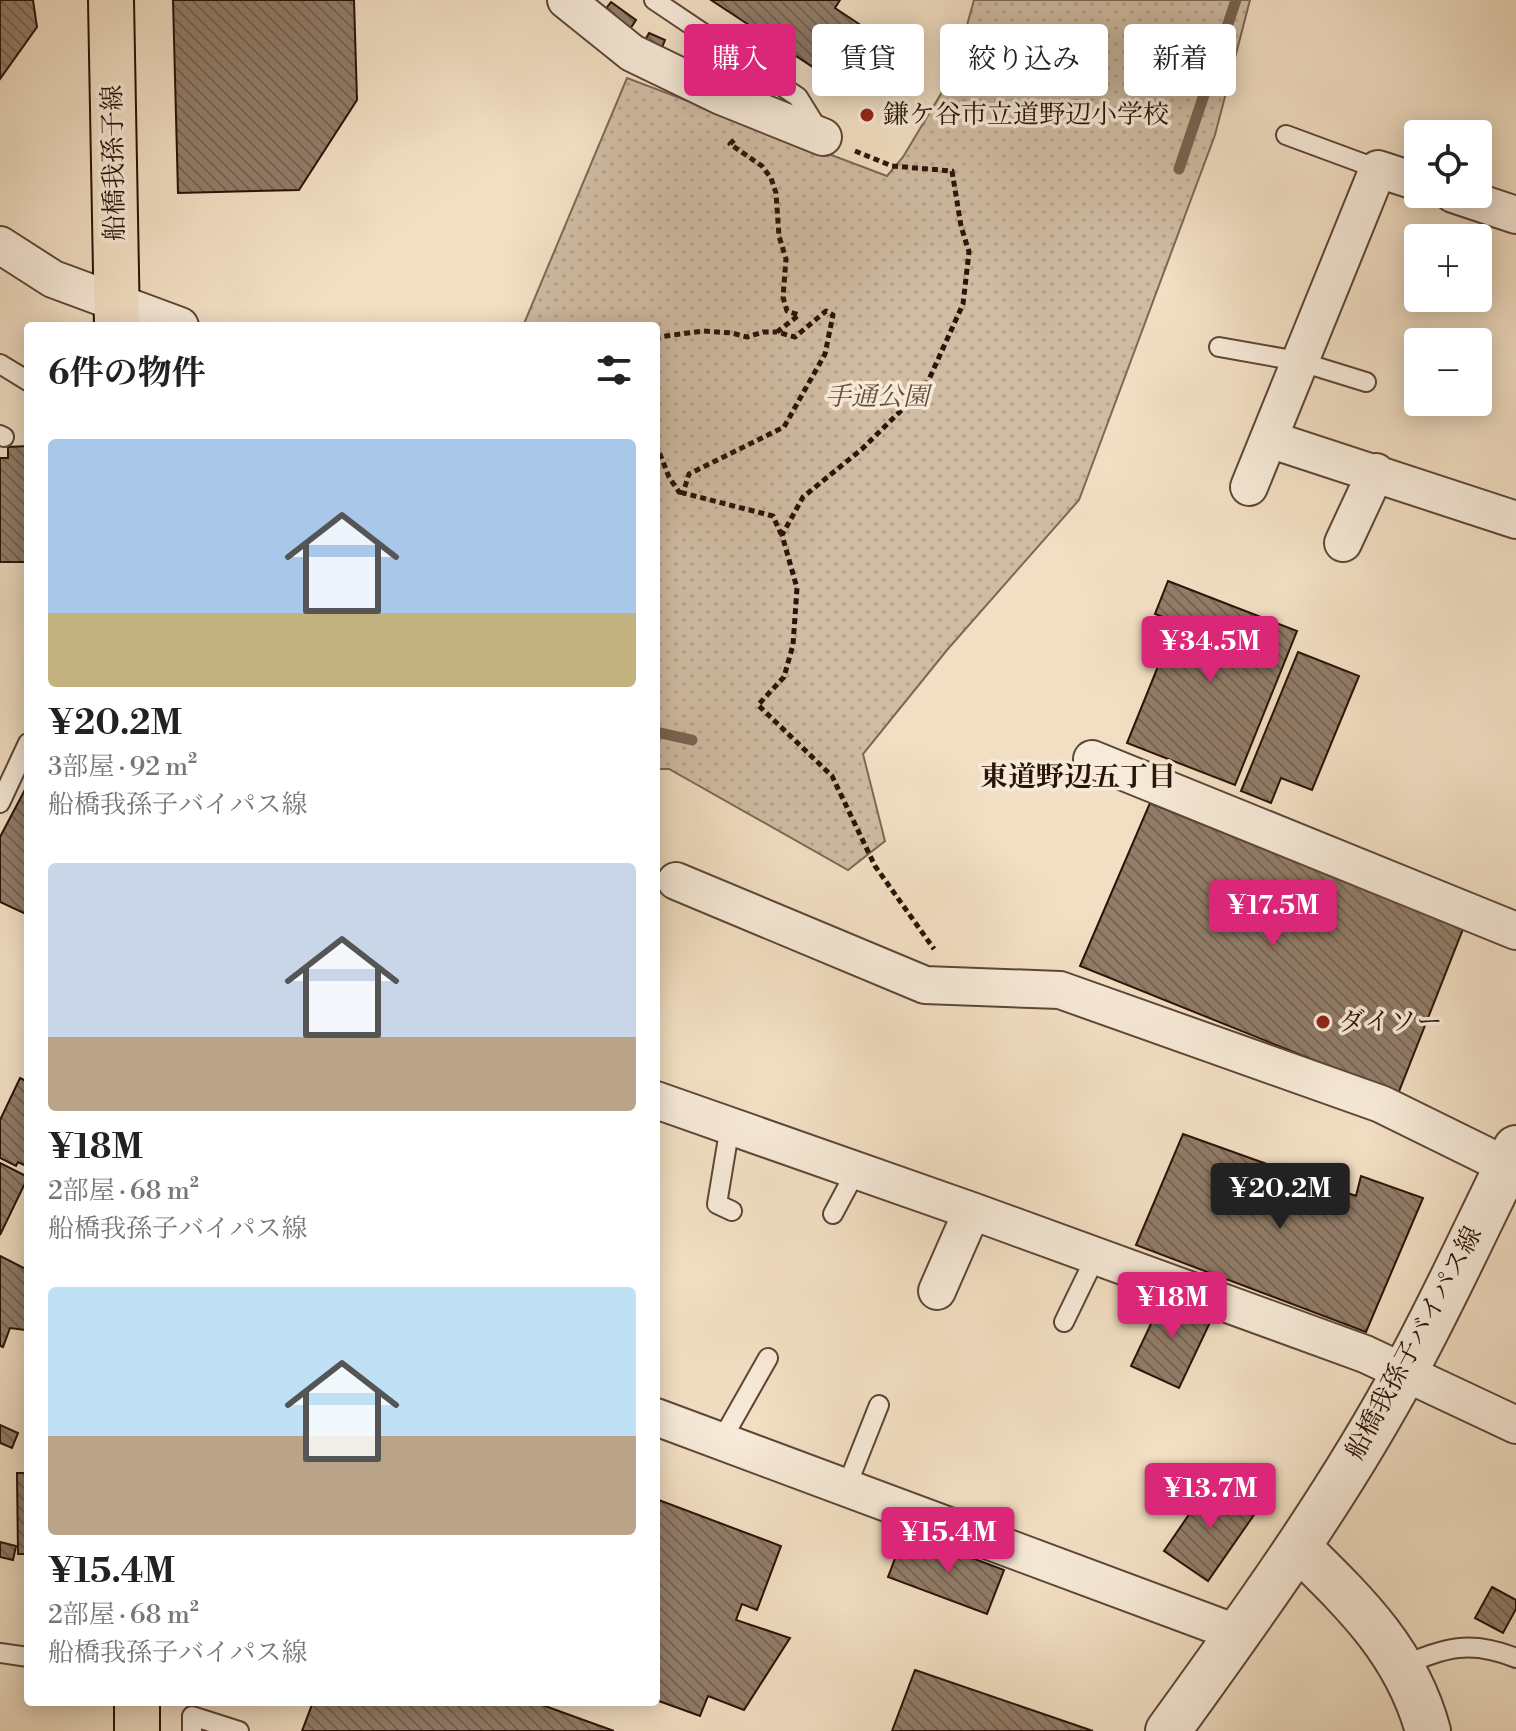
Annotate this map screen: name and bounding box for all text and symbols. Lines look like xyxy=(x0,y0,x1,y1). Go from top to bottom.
chip: 購入 xyxy=(684,24,796,96)
chip: 賃貸 xyxy=(812,24,924,96)
chip: 絞り込み xyxy=(940,24,1108,96)
chip: 新着 xyxy=(1124,24,1236,96)
street label: 船橋我孫子線 xyxy=(97,85,131,241)
place label: 鎌ケ谷市立道野辺小学校 xyxy=(883,99,1169,131)
marker: 鎌ケ谷市立道野辺小学校 xyxy=(858,106,876,124)
map controls xyxy=(1404,120,1492,416)
button: locate xyxy=(1404,120,1492,208)
button: + xyxy=(1404,224,1492,312)
button: − xyxy=(1404,328,1492,416)
icon: filters xyxy=(592,348,636,392)
text: 6件の物件 xyxy=(48,353,205,395)
park label: 手通公園 xyxy=(825,381,933,413)
icon: home xyxy=(270,491,414,635)
pin: ¥34.5M xyxy=(1145,616,1275,684)
text: ¥34.5M xyxy=(1160,626,1260,658)
text: ¥20.2M xyxy=(48,703,182,745)
text: 3部屋 · 92 m² xyxy=(48,751,197,783)
district label: 東道野辺五丁目 xyxy=(980,760,1176,795)
text: 船橋我孫子バイパス線 xyxy=(48,789,307,821)
pin: ¥17.5M xyxy=(1208,880,1338,948)
text: ¥17.5M xyxy=(1227,890,1319,922)
icon: home xyxy=(270,915,414,1059)
place label: ダイソー xyxy=(1339,1006,1442,1038)
marker: ダイソー xyxy=(1314,1013,1332,1031)
text: ¥18M xyxy=(48,1127,143,1169)
pin: ¥20.2M xyxy=(1215,1163,1345,1231)
text: ¥20.2M xyxy=(1229,1173,1331,1205)
text: 2部屋 · 68 m² xyxy=(48,1175,199,1207)
text: 船橋我孫子バイパス線 xyxy=(48,1213,307,1245)
street label: 船橋我孫子バイパス線 xyxy=(1339,1221,1489,1465)
pin: ¥18M xyxy=(1125,1272,1219,1340)
text: ¥18M xyxy=(1136,1282,1208,1314)
icon: home xyxy=(270,1339,414,1483)
pin: ¥13.7M xyxy=(1145,1463,1275,1531)
text: ¥13.7M xyxy=(1163,1473,1257,1505)
pin: ¥15.4M xyxy=(883,1507,1013,1575)
text: ¥15.4M xyxy=(899,1517,997,1549)
text: ¥15.4M xyxy=(48,1551,175,1593)
text: 2部屋 · 68 m² xyxy=(48,1599,199,1631)
text: 船橋我孫子バイパス線 xyxy=(48,1637,307,1669)

